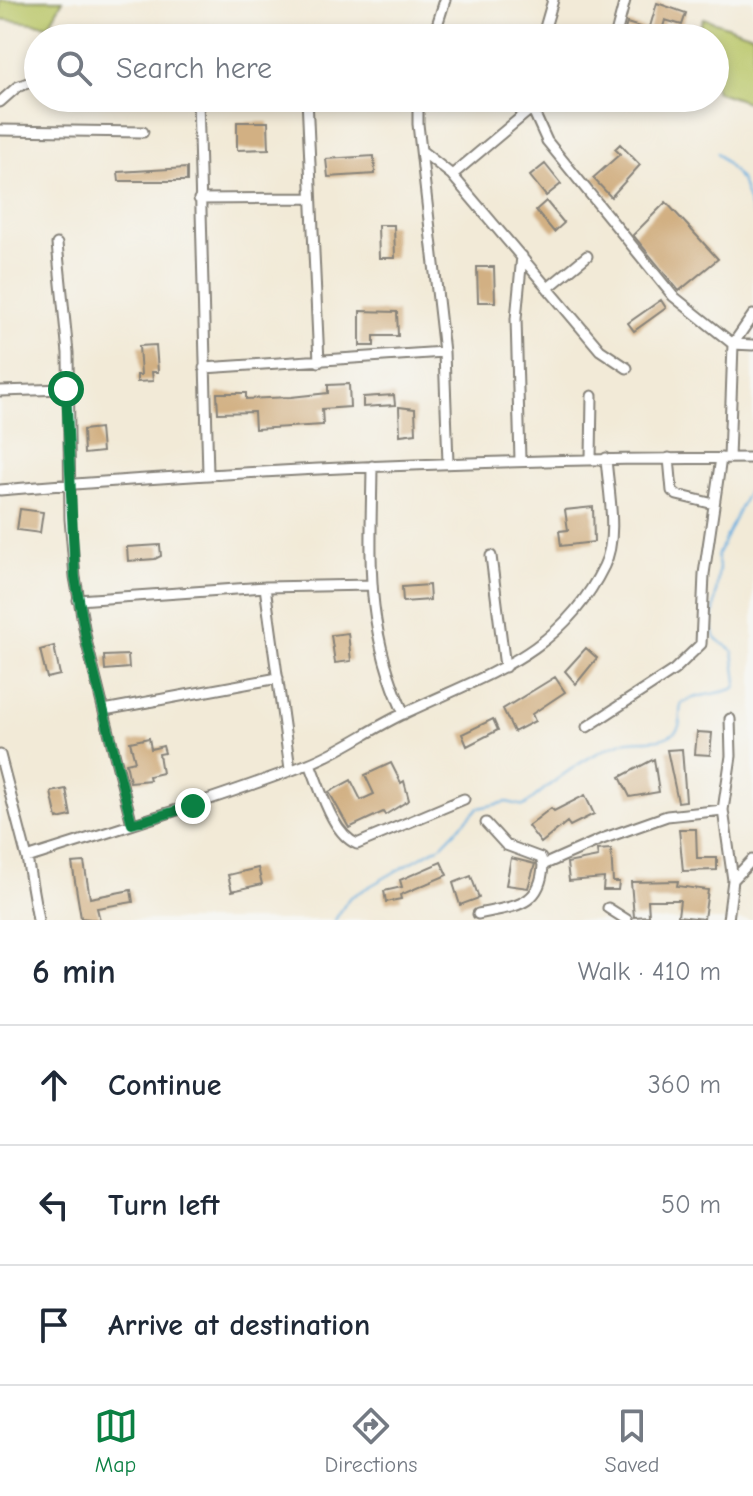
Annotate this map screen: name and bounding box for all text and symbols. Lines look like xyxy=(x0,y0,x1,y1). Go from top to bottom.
search box xyxy=(24,24,729,112)
icon: search xyxy=(52,46,96,90)
text: Search here xyxy=(116,51,272,86)
route start xyxy=(48,371,84,407)
route end xyxy=(175,788,211,824)
text: 6 min xyxy=(32,952,116,992)
text: Walk · 410 m xyxy=(578,957,721,987)
icon: ahead xyxy=(32,1063,76,1107)
text: Continue xyxy=(108,1068,222,1103)
text: 360 m xyxy=(648,1070,721,1100)
icon: left xyxy=(32,1183,76,1227)
text: Turn left xyxy=(108,1188,220,1223)
text: 50 m xyxy=(661,1190,721,1220)
icon: arrive xyxy=(32,1303,76,1347)
text: Arrive at destination xyxy=(108,1308,370,1343)
tab: Map xyxy=(94,1404,138,1478)
tab: Directions xyxy=(325,1404,418,1478)
tab: Saved xyxy=(605,1404,659,1478)

